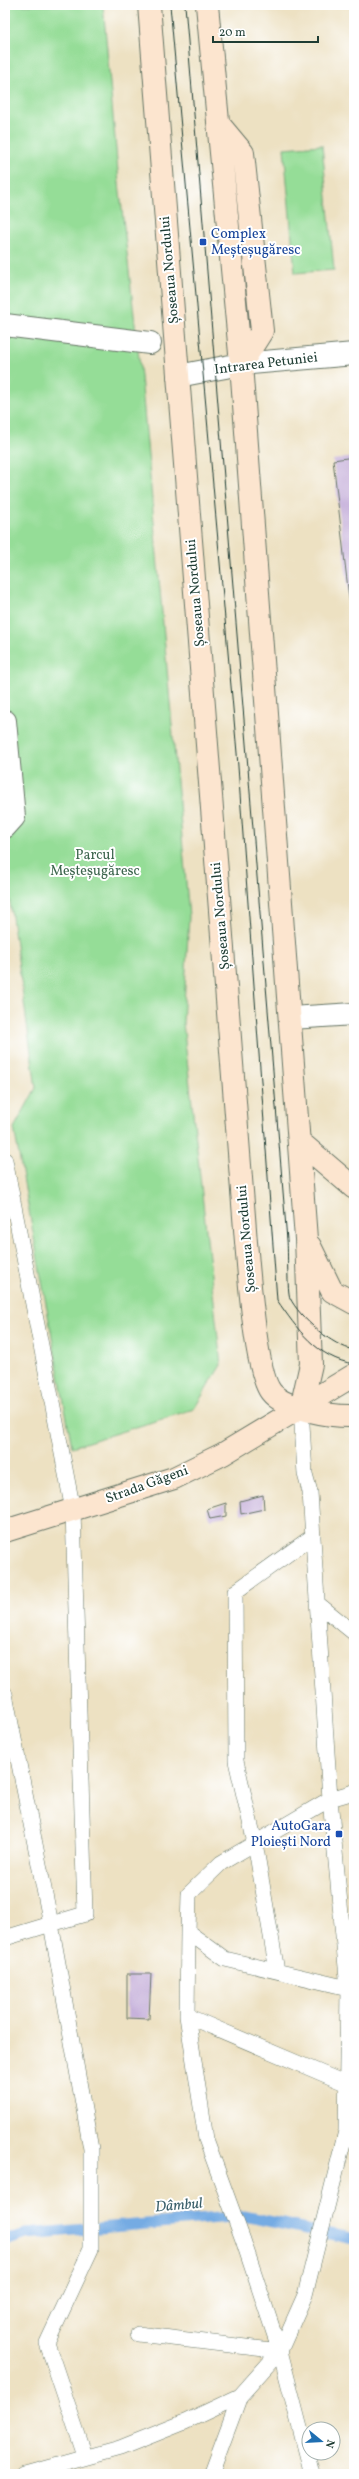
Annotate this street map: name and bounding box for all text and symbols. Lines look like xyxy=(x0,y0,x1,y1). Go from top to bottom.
scale bar xyxy=(213,18,318,44)
text: 20 m xyxy=(219,25,246,41)
street label: Șoseaua Nordului xyxy=(156,215,184,325)
place label: Complex Meșteșugăresc xyxy=(211,225,301,260)
marker: Complex Meșteșugăresc xyxy=(198,237,208,247)
street label: Intrarea Petuniei xyxy=(213,348,319,380)
street label: Șoseaua Nordului xyxy=(182,538,210,648)
park label: Parcul Meșteșugăresc xyxy=(50,846,140,881)
street label: Șoseaua Nordului xyxy=(207,861,235,971)
street label: Șoseaua Nordului xyxy=(233,1184,261,1294)
street label: Strada Găgeni xyxy=(103,1461,191,1509)
place label: AutoGara Ploiești Nord xyxy=(251,1817,331,1852)
marker: AutoGara Ploiești Nord xyxy=(334,1829,344,1839)
water label: Dâmbul xyxy=(154,2193,204,2219)
north arrow xyxy=(301,2421,341,2461)
text: N xyxy=(321,2438,337,2450)

